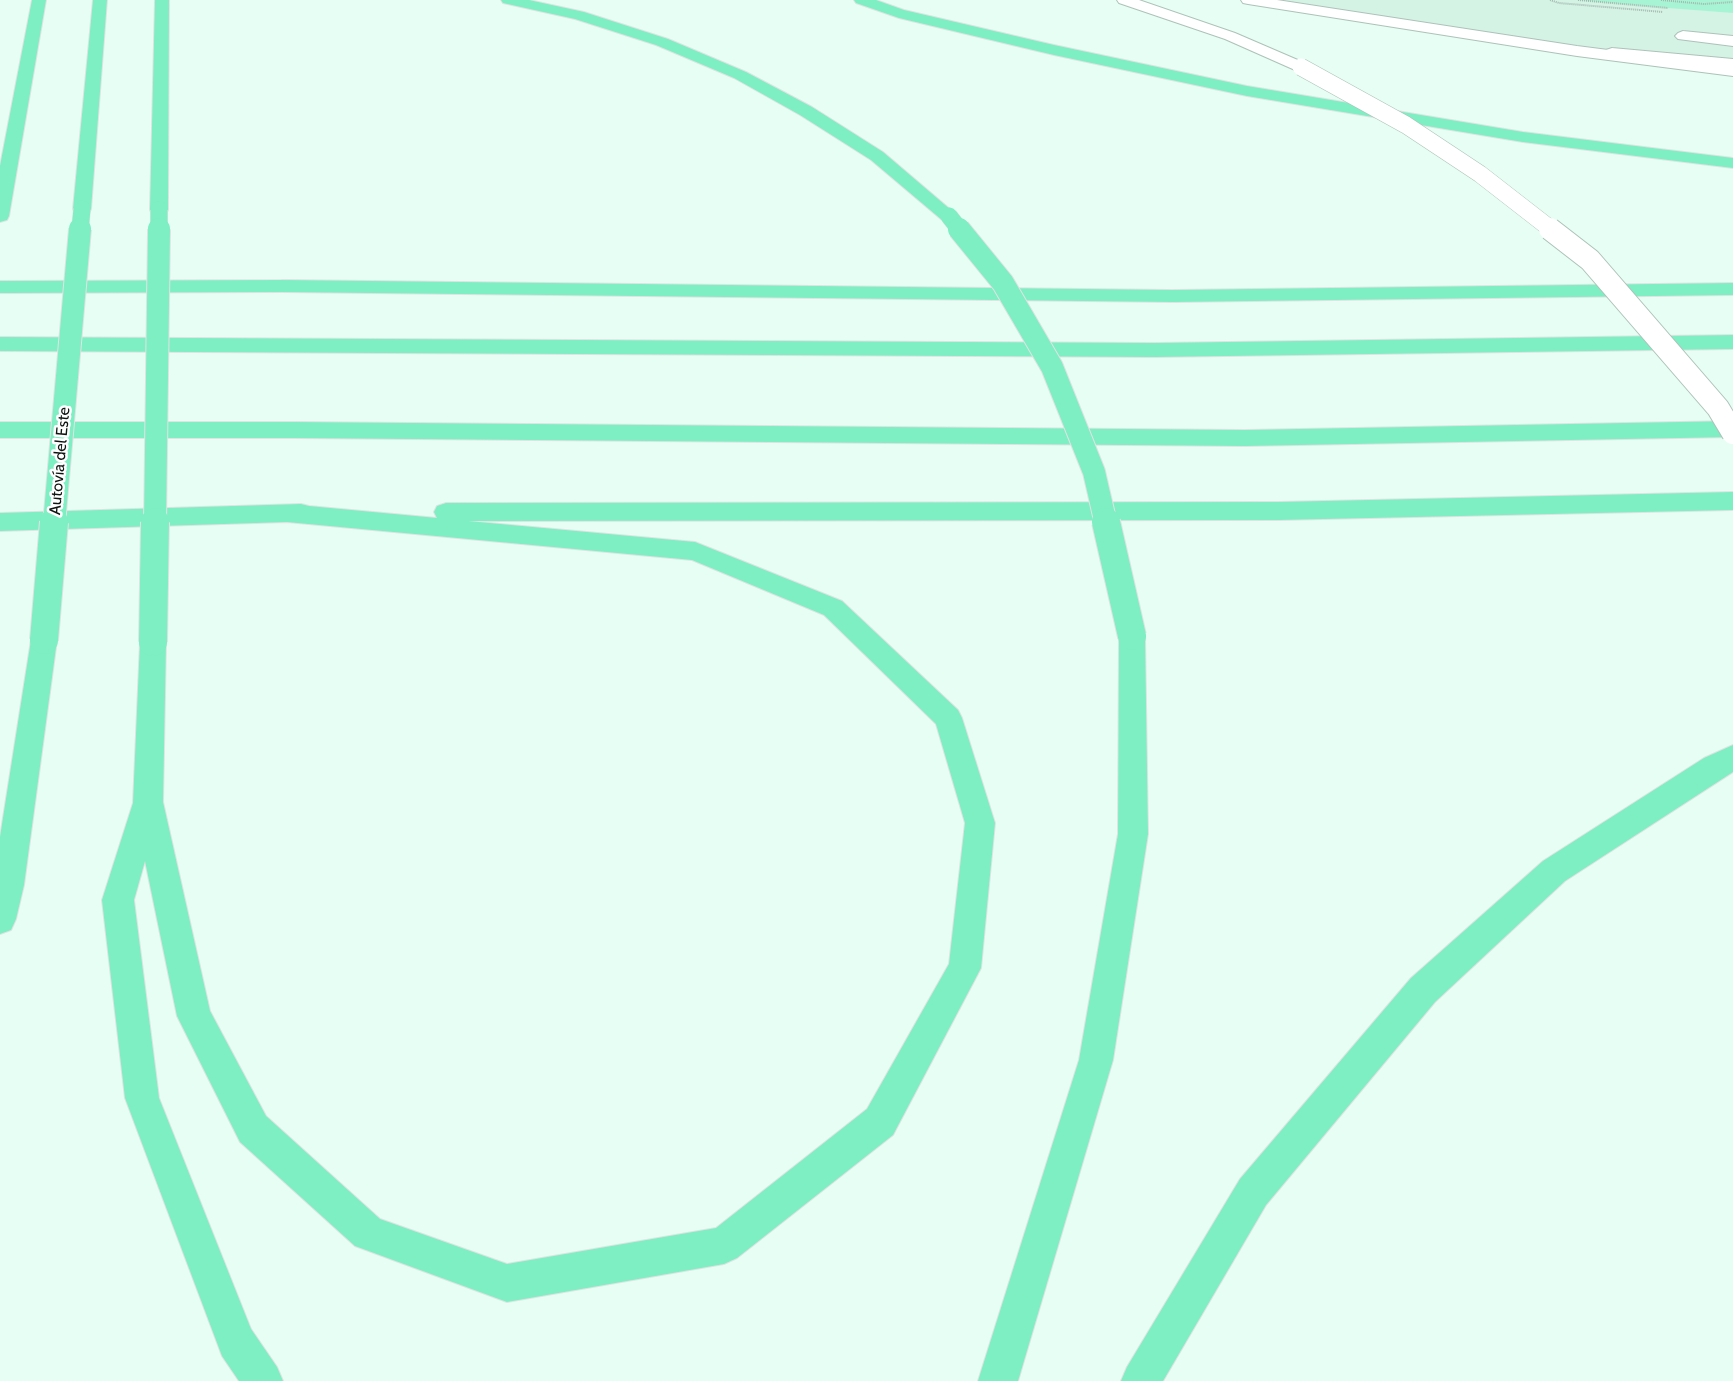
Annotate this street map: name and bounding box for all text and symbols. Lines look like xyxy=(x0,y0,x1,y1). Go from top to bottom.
street label: Autovía del Este xyxy=(46,406,74,516)

